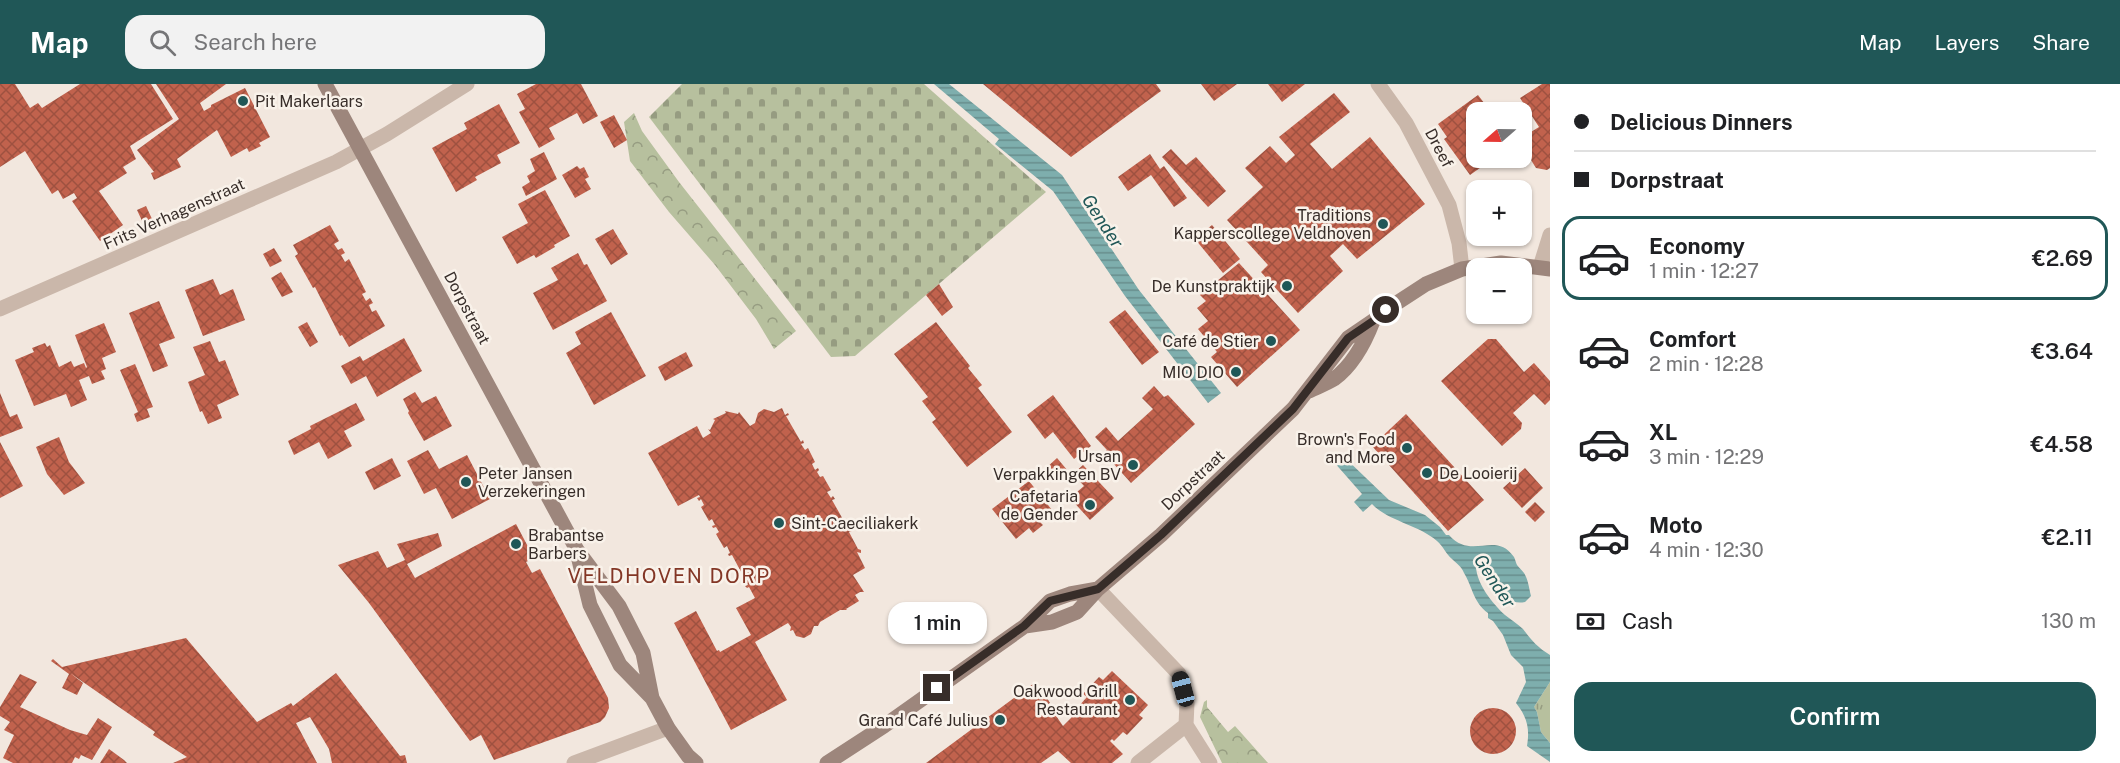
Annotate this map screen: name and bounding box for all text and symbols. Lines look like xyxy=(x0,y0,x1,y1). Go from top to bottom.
search box xyxy=(125,15,545,69)
text: Map xyxy=(30,26,89,59)
icon: search xyxy=(146,26,179,59)
text: Search here xyxy=(194,29,317,55)
text: Map xyxy=(1859,30,1902,55)
text: Layers xyxy=(1935,30,1999,55)
text: Share xyxy=(2032,30,2090,55)
place label: Pit Makerlaars xyxy=(255,92,363,111)
marker: Pit Makerlaars xyxy=(236,94,250,108)
north arrow xyxy=(1466,102,1532,168)
map controls xyxy=(1466,102,1532,324)
text: Delicious Dinners xyxy=(1610,109,1793,135)
street label: Dreef xyxy=(1421,125,1457,171)
text: Dorpstraat xyxy=(1610,167,1724,193)
street label: Frits Verhagenstraat xyxy=(101,174,247,254)
button: + xyxy=(1466,180,1532,246)
water label: Gender xyxy=(1078,190,1128,252)
place label: Traditions Kapperscollege Veldhoven xyxy=(1174,206,1371,243)
marker: Traditions Kapperscollege Veldhoven xyxy=(1376,217,1390,231)
icon: car xyxy=(1577,231,1631,285)
text: Economy xyxy=(1649,233,1745,259)
text: €2.69 xyxy=(2032,245,2093,271)
button: − xyxy=(1466,258,1532,324)
text: 1 min · 12:27 xyxy=(1649,259,1759,283)
street label: Dorpstraat xyxy=(440,268,494,348)
place label: De Kunstpraktijk xyxy=(1151,277,1275,296)
marker: De Kunstpraktijk xyxy=(1280,279,1294,293)
route start xyxy=(1372,296,1399,323)
icon: car xyxy=(1577,324,1631,378)
text: Comfort xyxy=(1649,326,1736,352)
place label: Café de Stier xyxy=(1162,332,1259,351)
marker: Café de Stier xyxy=(1264,334,1278,348)
text: €3.64 xyxy=(2031,338,2093,364)
text: 2 min · 12:28 xyxy=(1649,352,1764,376)
place label: MIO DIO xyxy=(1162,363,1224,382)
marker: MIO DIO xyxy=(1229,365,1243,379)
icon: car xyxy=(1577,417,1631,471)
text: XL xyxy=(1649,419,1677,445)
place label: Brown's Food and More xyxy=(1297,430,1395,467)
text: €4.58 xyxy=(2031,431,2093,457)
marker: Brown's Food and More xyxy=(1400,441,1414,455)
text: 3 min · 12:29 xyxy=(1649,445,1764,469)
street label: Dorpstraat xyxy=(1157,446,1229,514)
place label: Ursan Verpakkingen BV xyxy=(993,447,1121,484)
marker: Ursan Verpakkingen BV xyxy=(1126,458,1140,472)
place label: Peter Jansen Verzekeringen xyxy=(478,464,585,501)
place label: De Looierij xyxy=(1439,464,1517,483)
marker: De Looierij xyxy=(1420,466,1434,480)
marker: Peter Jansen Verzekeringen xyxy=(459,475,473,489)
place label: Cafetaria de Gender xyxy=(1001,487,1078,524)
marker: Cafetaria de Gender xyxy=(1083,498,1097,512)
icon: car xyxy=(1577,510,1631,564)
text: Moto xyxy=(1649,512,1703,538)
place label: Sint-Caeciliakerk xyxy=(791,514,919,533)
marker: Sint-Caeciliakerk xyxy=(772,516,786,530)
text: €2.11 xyxy=(2042,524,2093,550)
place label: Brabantse Barbers xyxy=(528,526,604,563)
marker: Brabantse Barbers xyxy=(509,537,523,551)
text: 4 min · 12:30 xyxy=(1649,538,1764,562)
water label: Gender xyxy=(1470,550,1520,612)
district label: VELDHOVEN DORP xyxy=(568,564,770,588)
callout: 1 min xyxy=(888,601,986,643)
icon: cash xyxy=(1574,605,1607,638)
text: Cash xyxy=(1622,608,1673,634)
text: 130 m xyxy=(2041,609,2096,633)
text: 1 min xyxy=(914,611,961,635)
car xyxy=(1170,669,1196,709)
route end xyxy=(923,674,950,701)
place label: Oakwood Grill Restaurant xyxy=(1013,682,1118,719)
button: Confirm xyxy=(1574,682,2096,751)
marker: Oakwood Grill Restaurant xyxy=(1123,693,1137,707)
place label: Grand Café Julius xyxy=(859,711,988,730)
marker: Grand Café Julius xyxy=(993,713,1007,727)

